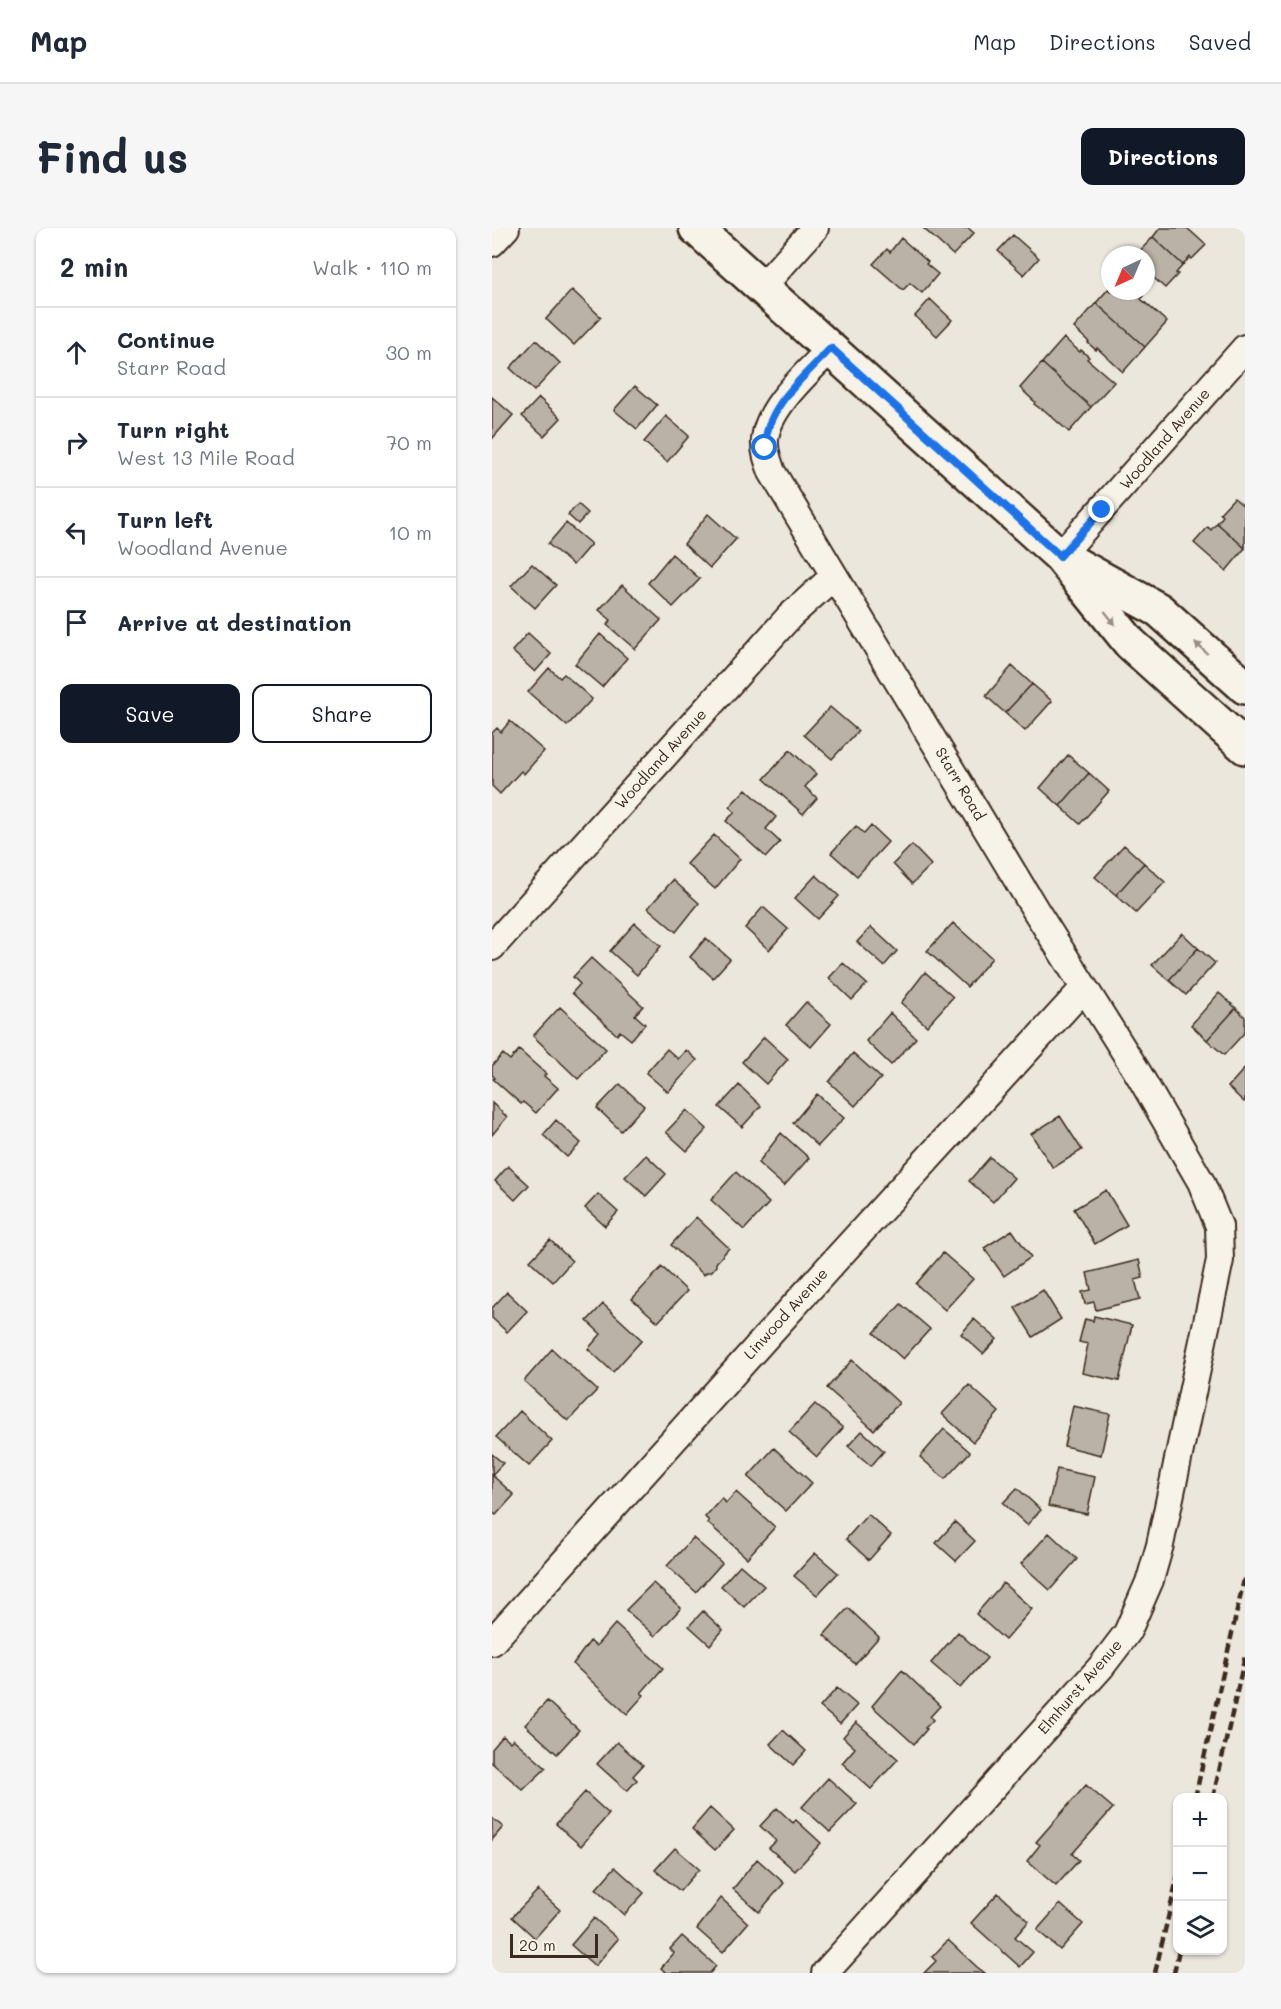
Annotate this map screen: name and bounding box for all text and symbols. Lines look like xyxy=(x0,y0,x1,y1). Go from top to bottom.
text: Map xyxy=(30,23,87,59)
text: Map xyxy=(973,28,1016,55)
text: Directions xyxy=(1049,28,1156,55)
text: Saved xyxy=(1189,28,1251,55)
button: Directions xyxy=(1081,128,1245,185)
text: Find us xyxy=(36,129,188,184)
north arrow xyxy=(1101,246,1155,300)
text: 2 min xyxy=(60,250,128,284)
text: Walk · 110 m xyxy=(312,254,432,280)
text: Continue xyxy=(117,325,215,354)
icon: ahead xyxy=(60,336,93,369)
text: 30 m xyxy=(386,339,432,365)
text: Starr Road xyxy=(117,354,226,380)
street label: Woodland Avenue xyxy=(1115,383,1214,493)
text: Turn right xyxy=(117,415,229,444)
icon: right xyxy=(60,426,93,459)
text: 70 m xyxy=(386,429,432,455)
route start xyxy=(751,434,777,460)
text: West 13 Mile Road xyxy=(117,444,295,470)
route end xyxy=(1088,496,1114,522)
text: Turn left xyxy=(117,505,213,534)
icon: left xyxy=(60,516,93,549)
text: 10 m xyxy=(388,519,432,545)
text: Woodland Avenue xyxy=(117,534,288,560)
icon: arrive xyxy=(60,606,93,639)
text: Arrive at destination xyxy=(117,608,352,637)
one-way arrow xyxy=(1103,610,1116,626)
one-way arrow xyxy=(1194,641,1209,655)
button: Save xyxy=(60,684,240,743)
button: Share xyxy=(252,684,432,743)
street label: Woodland Avenue xyxy=(610,704,711,813)
street label: Starr Road xyxy=(931,743,990,824)
street label: Linwood Avenue xyxy=(739,1263,832,1363)
street label: Elmhurst Avenue xyxy=(1033,1635,1126,1738)
map controls xyxy=(1173,1793,1227,1955)
button: + xyxy=(1173,1793,1227,1847)
button: − xyxy=(1173,1847,1227,1901)
button: layers xyxy=(1173,1901,1227,1955)
scale bar xyxy=(510,1931,598,1958)
text: 20 m xyxy=(519,1934,556,1955)

